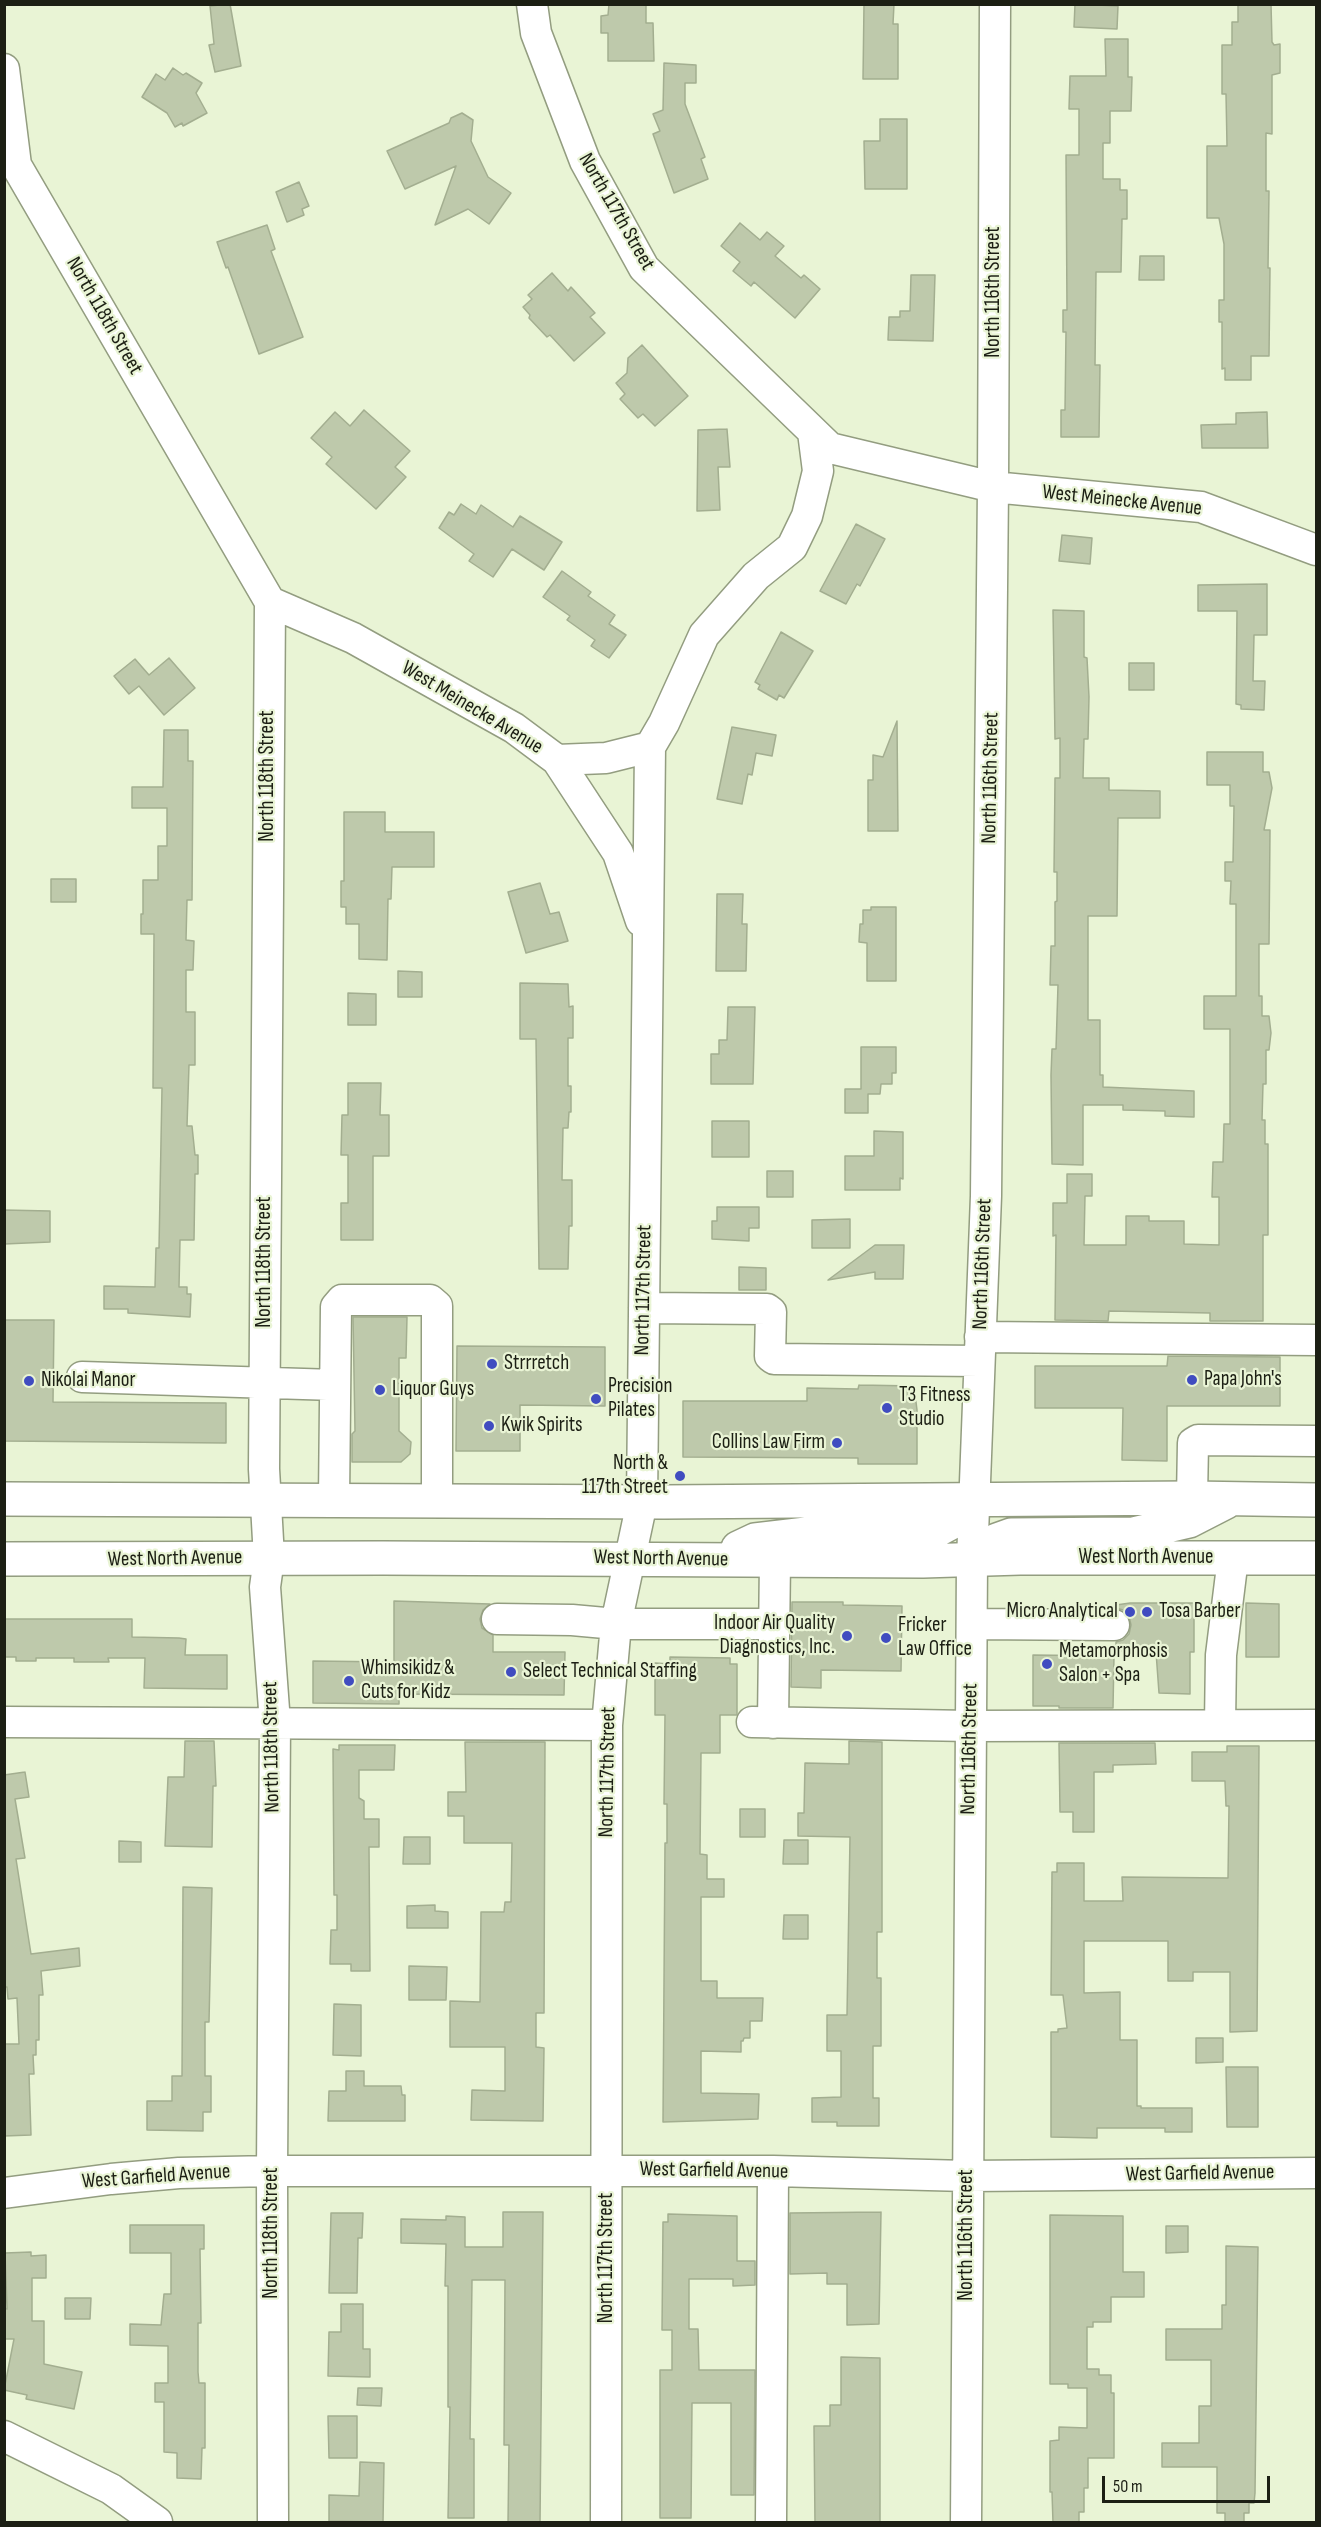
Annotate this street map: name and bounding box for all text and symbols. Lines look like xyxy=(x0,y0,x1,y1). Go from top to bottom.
street label: North 117th Street xyxy=(572,149,660,275)
street label: North 116th Street xyxy=(981,226,1007,358)
street label: North 118th Street xyxy=(60,253,148,379)
street label: West Meinecke Avenue xyxy=(1041,480,1203,522)
street label: West Meinecke Avenue xyxy=(397,656,547,760)
street label: North 118th Street xyxy=(255,710,281,842)
street label: North 116th Street xyxy=(977,712,1005,844)
street label: North 118th Street xyxy=(252,1196,278,1328)
street label: North 116th Street xyxy=(968,1198,998,1330)
street label: North 117th Street xyxy=(630,1224,658,1356)
place label: Strrretch xyxy=(504,1351,569,1377)
marker: Strrretch xyxy=(485,1357,499,1371)
place label: Papa John's xyxy=(1204,1367,1282,1393)
place label: Nikolai Manor xyxy=(41,1368,136,1394)
marker: Papa John's xyxy=(1185,1373,1199,1387)
marker: Nikolai Manor xyxy=(22,1374,36,1388)
place label: Precision Pilates xyxy=(608,1374,672,1424)
place label: Liquor Guys xyxy=(392,1377,474,1403)
marker: Liquor Guys xyxy=(373,1383,387,1397)
place label: T3 Fitness Studio xyxy=(899,1383,971,1433)
marker: Precision Pilates xyxy=(589,1392,603,1406)
marker: T3 Fitness Studio xyxy=(880,1401,894,1415)
place label: Kwik Spirits xyxy=(501,1413,583,1439)
marker: Kwik Spirits xyxy=(482,1419,496,1433)
place label: Collins Law Firm xyxy=(712,1430,825,1456)
marker: Collins Law Firm xyxy=(830,1436,844,1450)
place label: North & 117th Street xyxy=(582,1451,668,1501)
marker: North & 117th Street xyxy=(673,1469,687,1483)
street label: West North Avenue xyxy=(107,1545,243,1573)
street label: West North Avenue xyxy=(593,1545,729,1573)
street label: West North Avenue xyxy=(1079,1545,1213,1571)
place label: Micro Analytical xyxy=(1007,1599,1118,1625)
place label: Tosa Barber xyxy=(1159,1599,1240,1625)
marker: Micro Analytical xyxy=(1123,1605,1137,1619)
marker: Tosa Barber xyxy=(1140,1605,1154,1619)
place label: Indoor Air Quality Diagnostics, Inc. xyxy=(714,1611,835,1661)
place label: Fricker Law Office xyxy=(898,1613,972,1663)
marker: Indoor Air Quality Diagnostics, Inc. xyxy=(840,1629,854,1643)
marker: Fricker Law Office xyxy=(879,1631,893,1645)
place label: Metamorphosis Salon + Spa xyxy=(1059,1639,1168,1689)
place label: Whimsikidz & Cuts for Kidz xyxy=(361,1656,455,1706)
marker: Metamorphosis Salon + Spa xyxy=(1040,1657,1054,1671)
place label: Select Technical Staffing xyxy=(523,1659,697,1685)
marker: Select Technical Staffing xyxy=(504,1665,518,1679)
marker: Whimsikidz & Cuts for Kidz xyxy=(342,1674,356,1688)
street label: North 118th Street xyxy=(258,1681,286,1813)
street label: North 116th Street xyxy=(956,1683,984,1815)
street label: North 117th Street xyxy=(594,1706,622,1838)
street label: West Garfield Avenue xyxy=(639,2157,789,2185)
street label: West Garfield Avenue xyxy=(81,2159,231,2195)
street label: West Garfield Avenue xyxy=(1125,2160,1275,2188)
street label: North 118th Street xyxy=(259,2167,285,2299)
street label: North 116th Street xyxy=(954,2169,980,2301)
street label: North 117th Street xyxy=(594,2193,620,2323)
scale bar xyxy=(1105,2464,1273,2502)
text: 50 m xyxy=(1113,2476,1143,2497)

